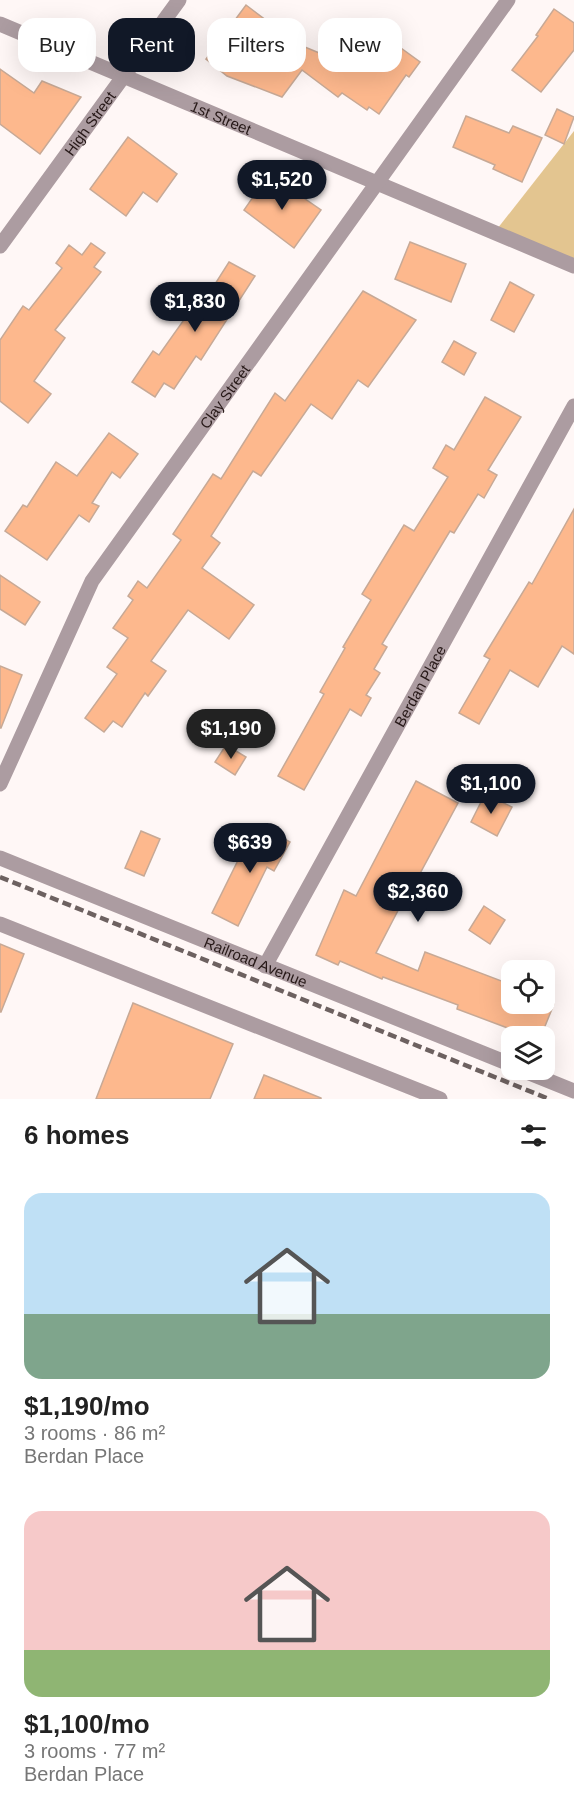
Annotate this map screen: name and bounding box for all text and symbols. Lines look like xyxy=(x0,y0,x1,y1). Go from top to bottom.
chip: Buy xyxy=(18,18,96,72)
chip: Rent xyxy=(108,18,195,72)
chip: Filters xyxy=(207,18,306,72)
chip: New xyxy=(318,18,402,72)
street label: High Street xyxy=(60,87,119,158)
street label: 1st Street xyxy=(188,97,255,138)
pin: $1,520 xyxy=(233,160,331,211)
text: $1,520 xyxy=(251,168,313,190)
pin: $1,830 xyxy=(146,282,244,333)
text: $1,830 xyxy=(164,290,226,312)
street label: Clay Street xyxy=(196,361,253,431)
street label: Berdan Place xyxy=(390,642,449,729)
pin: $1,190 xyxy=(182,709,280,760)
text: $1,190 xyxy=(200,717,262,739)
pin: $1,100 xyxy=(442,764,540,815)
text: $1,100 xyxy=(460,772,522,794)
pin: $639 xyxy=(214,823,286,874)
text: $639 xyxy=(228,831,272,853)
pin: $2,360 xyxy=(369,872,467,923)
text: $2,360 xyxy=(387,880,449,902)
street label: Railroad Avenue xyxy=(202,933,310,990)
map controls xyxy=(501,960,555,1080)
button: locate xyxy=(501,960,555,1014)
button: layers xyxy=(501,1026,555,1080)
icon: filters xyxy=(517,1119,550,1152)
text: 6 homes xyxy=(24,1120,130,1150)
icon: home xyxy=(233,1232,341,1340)
text: $1,190/mo xyxy=(24,1391,150,1421)
text: 3 rooms · 86 m² xyxy=(24,1422,165,1444)
text: Berdan Place xyxy=(24,1445,144,1467)
icon: home xyxy=(233,1550,341,1658)
text: $1,100/mo xyxy=(24,1709,150,1739)
text: 3 rooms · 77 m² xyxy=(24,1740,165,1762)
text: Berdan Place xyxy=(24,1763,144,1785)

